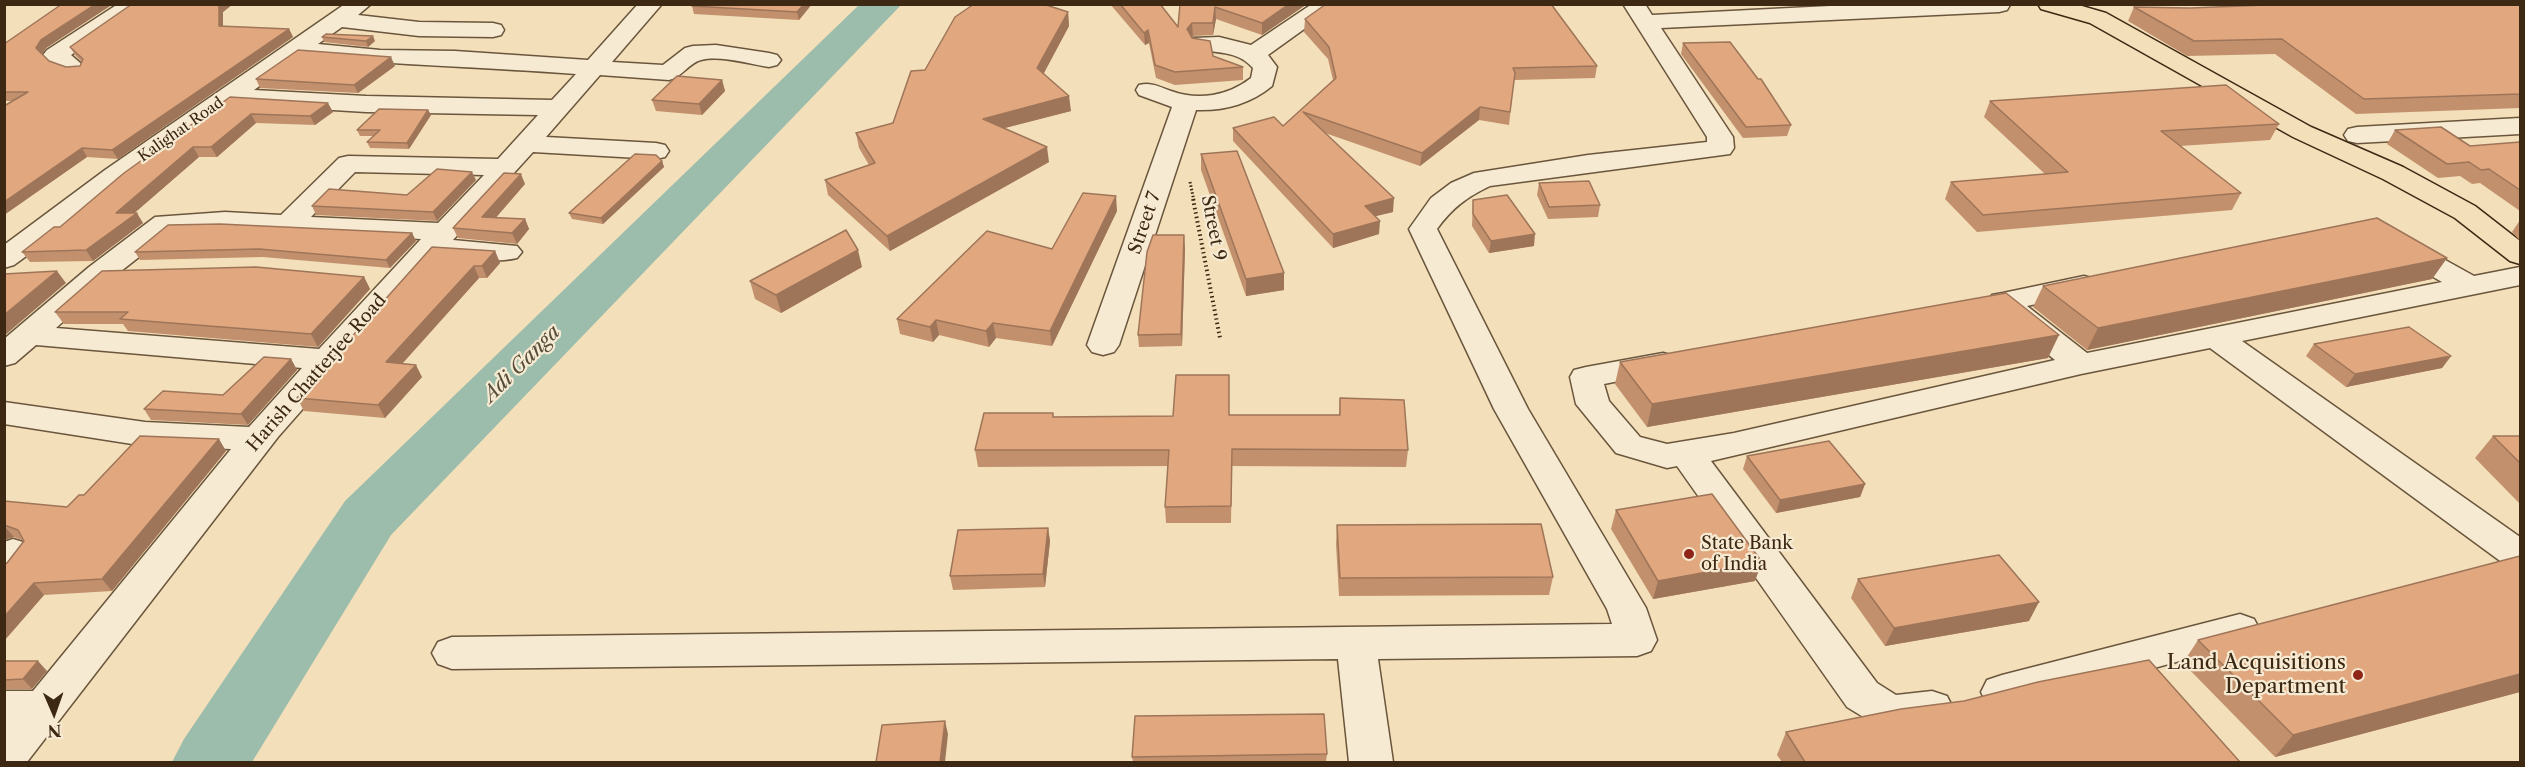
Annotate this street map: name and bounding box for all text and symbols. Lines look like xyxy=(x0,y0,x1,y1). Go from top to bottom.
street label: Kalighat Road xyxy=(135,94,227,166)
street label: Street 7 xyxy=(1124,189,1166,257)
street label: Street 9 xyxy=(1196,193,1230,263)
street label: Harish Chatterjee Road xyxy=(243,290,391,456)
water label: Adi Ganga xyxy=(479,321,565,407)
place label: State Bank of India xyxy=(1701,533,1793,576)
marker: State Bank of India xyxy=(1682,547,1696,561)
place label: Land Acquisitions Department xyxy=(2167,650,2346,700)
marker: Land Acquisitions Department xyxy=(2351,668,2365,682)
north arrow xyxy=(24,683,84,743)
text: N xyxy=(47,721,62,741)

